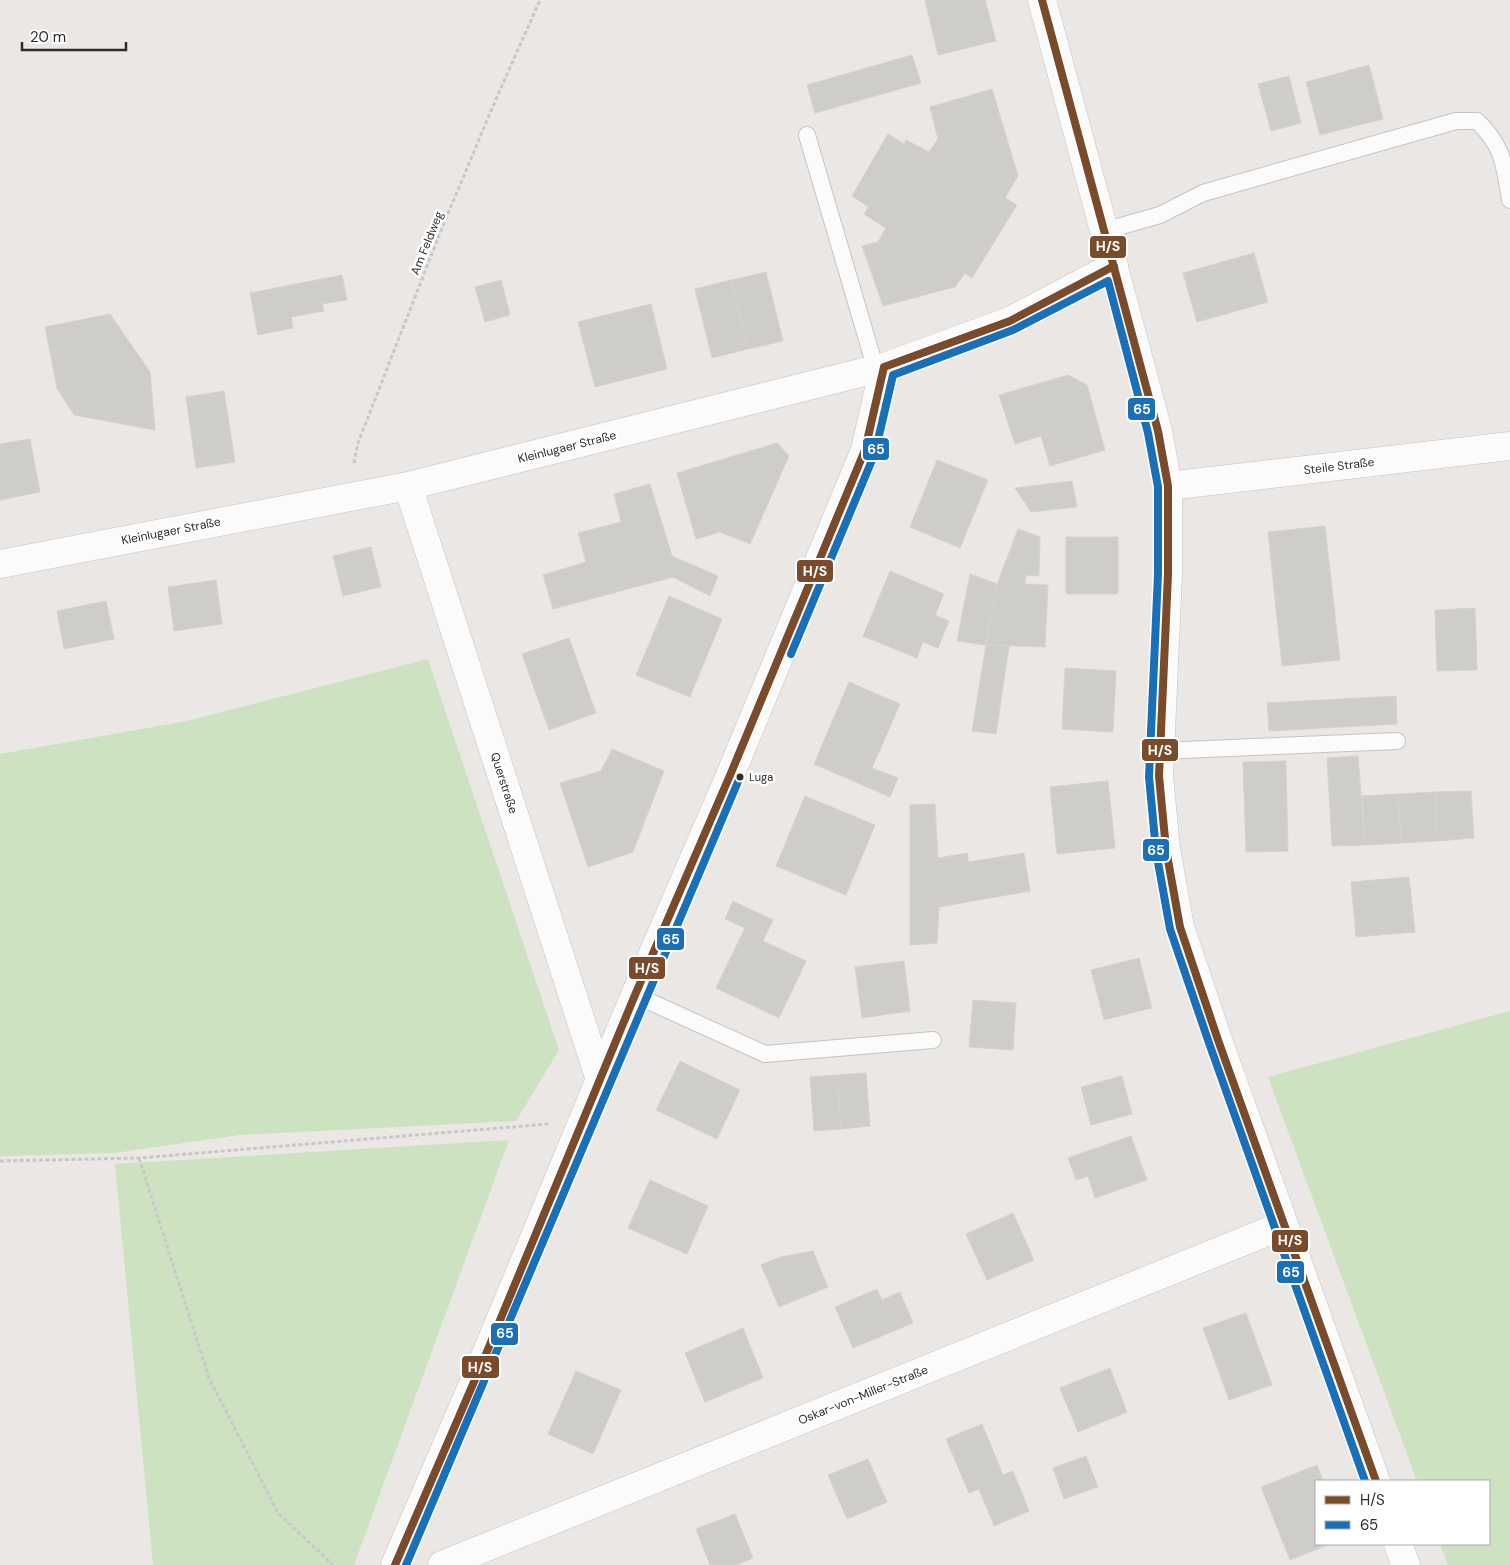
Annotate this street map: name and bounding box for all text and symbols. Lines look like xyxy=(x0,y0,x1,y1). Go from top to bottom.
scale bar xyxy=(22,20,126,52)
text: 20 m xyxy=(30,27,66,47)
street label: Am Feldweg xyxy=(407,208,447,277)
line badge: H/S xyxy=(1089,235,1127,259)
text: H/S xyxy=(1096,237,1120,255)
line badge: 65 xyxy=(1127,397,1156,421)
text: 65 xyxy=(1133,400,1151,418)
street label: Kleinlugaer Straße xyxy=(516,427,618,467)
line badge: 65 xyxy=(862,437,890,461)
text: 65 xyxy=(867,440,885,458)
street label: Steile Straße xyxy=(1303,454,1375,478)
street label: Kleinlugaer Straße xyxy=(120,514,222,548)
line badge: H/S xyxy=(796,559,834,583)
text: H/S xyxy=(803,562,827,580)
line badge: H/S xyxy=(1141,738,1179,762)
text: H/S xyxy=(1148,741,1172,759)
street label: Querstraße xyxy=(487,750,521,816)
place label: Luga xyxy=(749,770,773,784)
marker: Luga xyxy=(735,772,745,782)
line badge: 65 xyxy=(1142,838,1170,862)
text: 65 xyxy=(1147,841,1165,859)
line badge: 65 xyxy=(656,927,685,951)
text: 65 xyxy=(662,930,680,948)
line badge: H/S xyxy=(628,956,666,980)
text: H/S xyxy=(635,959,659,977)
line badge: H/S xyxy=(1271,1229,1309,1253)
text: H/S xyxy=(1278,1231,1302,1249)
line badge: 65 xyxy=(1276,1260,1305,1284)
text: 65 xyxy=(1282,1263,1300,1281)
line badge: 65 xyxy=(490,1322,519,1346)
text: 65 xyxy=(496,1324,514,1342)
line badge: H/S xyxy=(461,1355,500,1379)
text: H/S xyxy=(468,1358,492,1376)
street label: Oskar-von-Miller-Straße xyxy=(796,1362,930,1428)
legend xyxy=(1315,1480,1490,1545)
text: H/S xyxy=(1360,1490,1385,1510)
text: 65 xyxy=(1360,1515,1378,1535)

